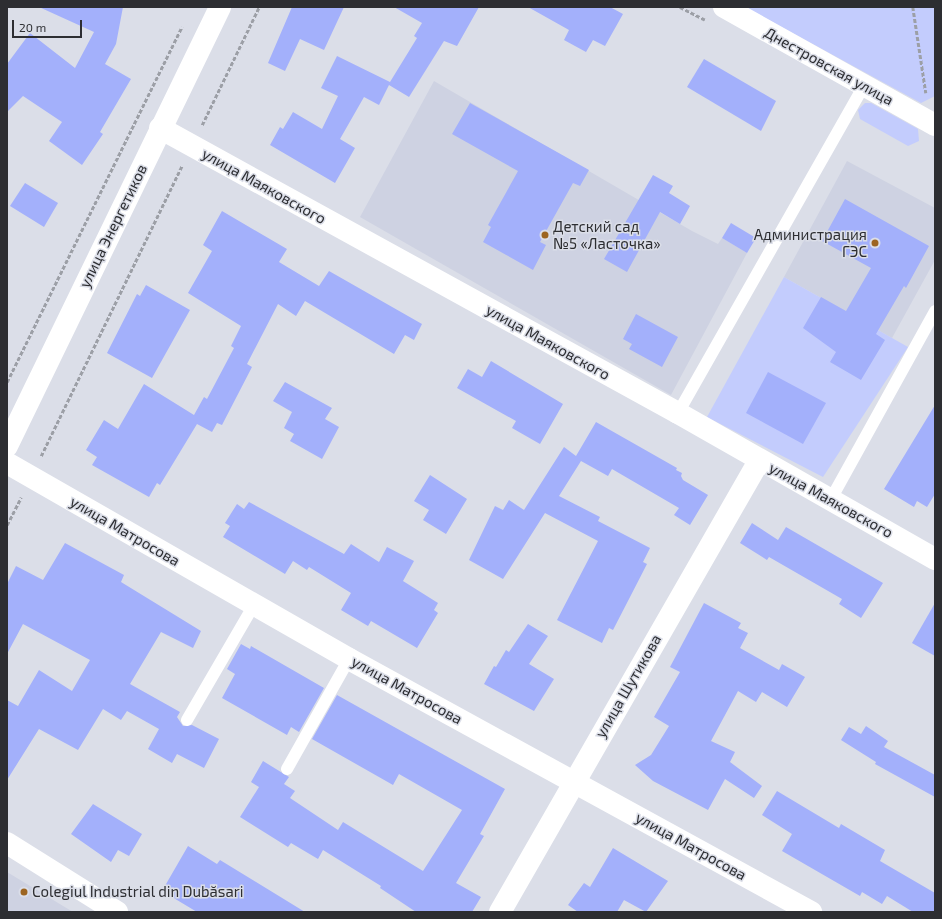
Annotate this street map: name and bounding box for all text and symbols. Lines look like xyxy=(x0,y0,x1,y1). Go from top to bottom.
scale bar xyxy=(14,12,84,38)
text: 20 m xyxy=(19,20,46,34)
street label: Днестровская улица xyxy=(761,23,897,109)
street label: улица Маяковского xyxy=(199,144,329,228)
street label: улица Энергетиков xyxy=(75,161,151,291)
place label: Детский сад №5 «Ласточка» xyxy=(553,217,660,252)
place label: Администрация ГЭС xyxy=(754,225,867,260)
marker: Детский сад №5 «Ласточка» xyxy=(540,230,550,240)
marker: Администрация ГЭС xyxy=(870,238,880,248)
street label: улица Маяковского xyxy=(483,300,613,384)
street label: улица Маяковского xyxy=(766,458,896,542)
street label: улица Матросова xyxy=(67,492,183,570)
street label: улица Шутикова xyxy=(591,631,665,741)
street label: улица Матросова xyxy=(349,652,465,728)
street label: улица Матросова xyxy=(633,808,749,884)
place label: Colegiul Industrial din Dubăsari xyxy=(32,883,244,901)
marker: Colegiul Industrial din Dubăsari xyxy=(19,887,29,897)

